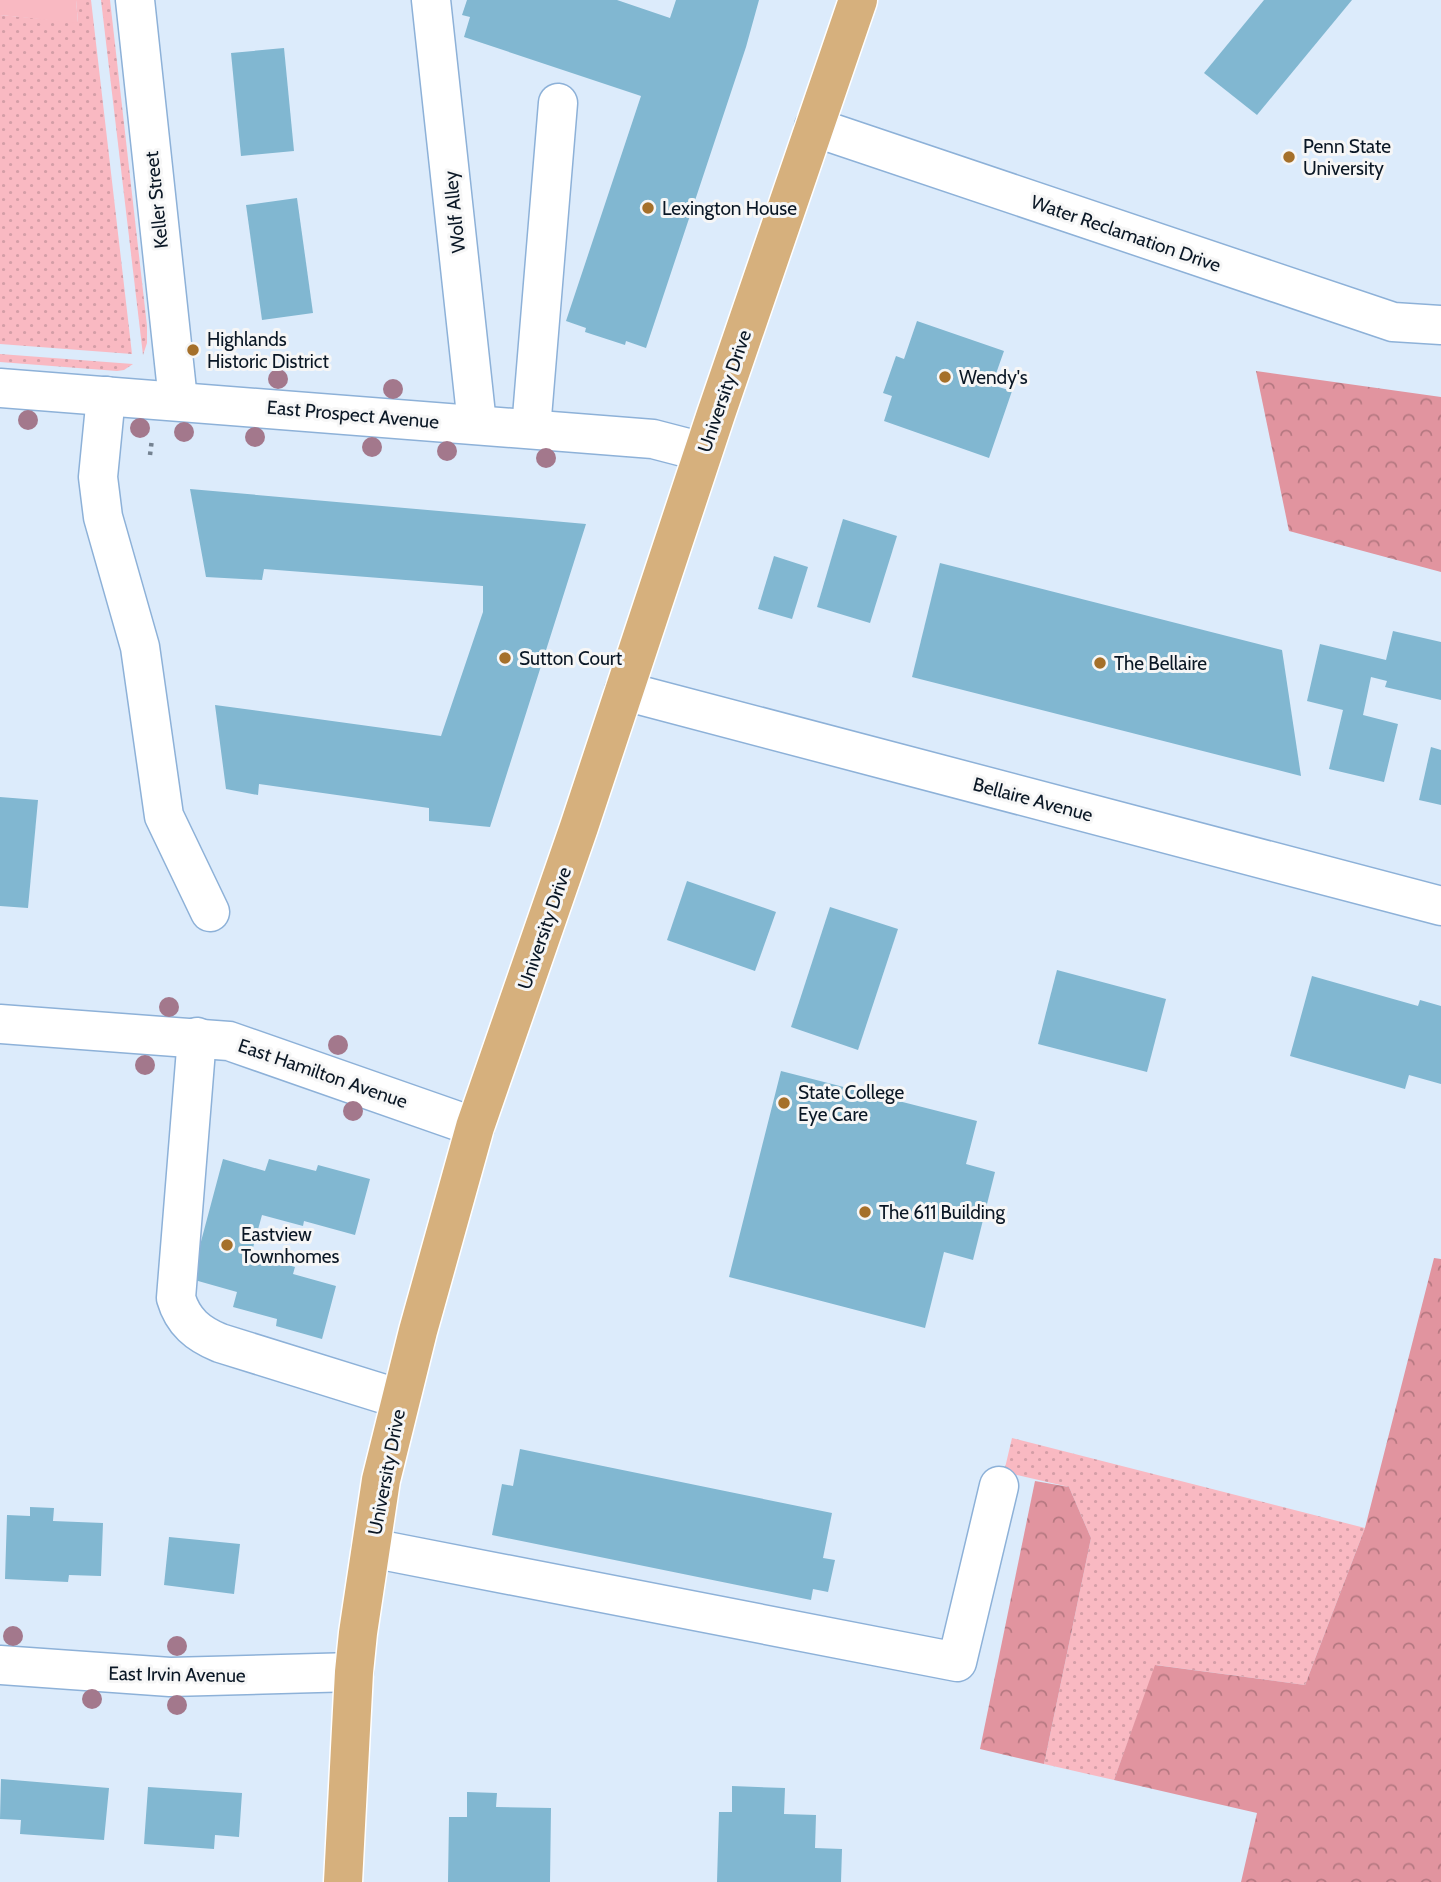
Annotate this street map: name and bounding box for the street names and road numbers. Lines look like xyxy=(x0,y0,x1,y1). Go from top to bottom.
street label: Keller Street xyxy=(140,150,173,250)
street label: Wolf Alley xyxy=(439,169,470,254)
street label: Water Reclamation Drive xyxy=(1028,190,1224,277)
street label: University Drive xyxy=(693,327,756,455)
street label: East Prospect Avenue xyxy=(266,396,440,434)
street label: Bellaire Avenue xyxy=(970,772,1096,827)
street label: University Drive xyxy=(513,864,576,992)
street label: East Hamilton Avenue xyxy=(235,1034,411,1113)
street label: University Drive xyxy=(363,1407,410,1537)
street label: East Irvin Avenue xyxy=(108,1662,246,1687)

